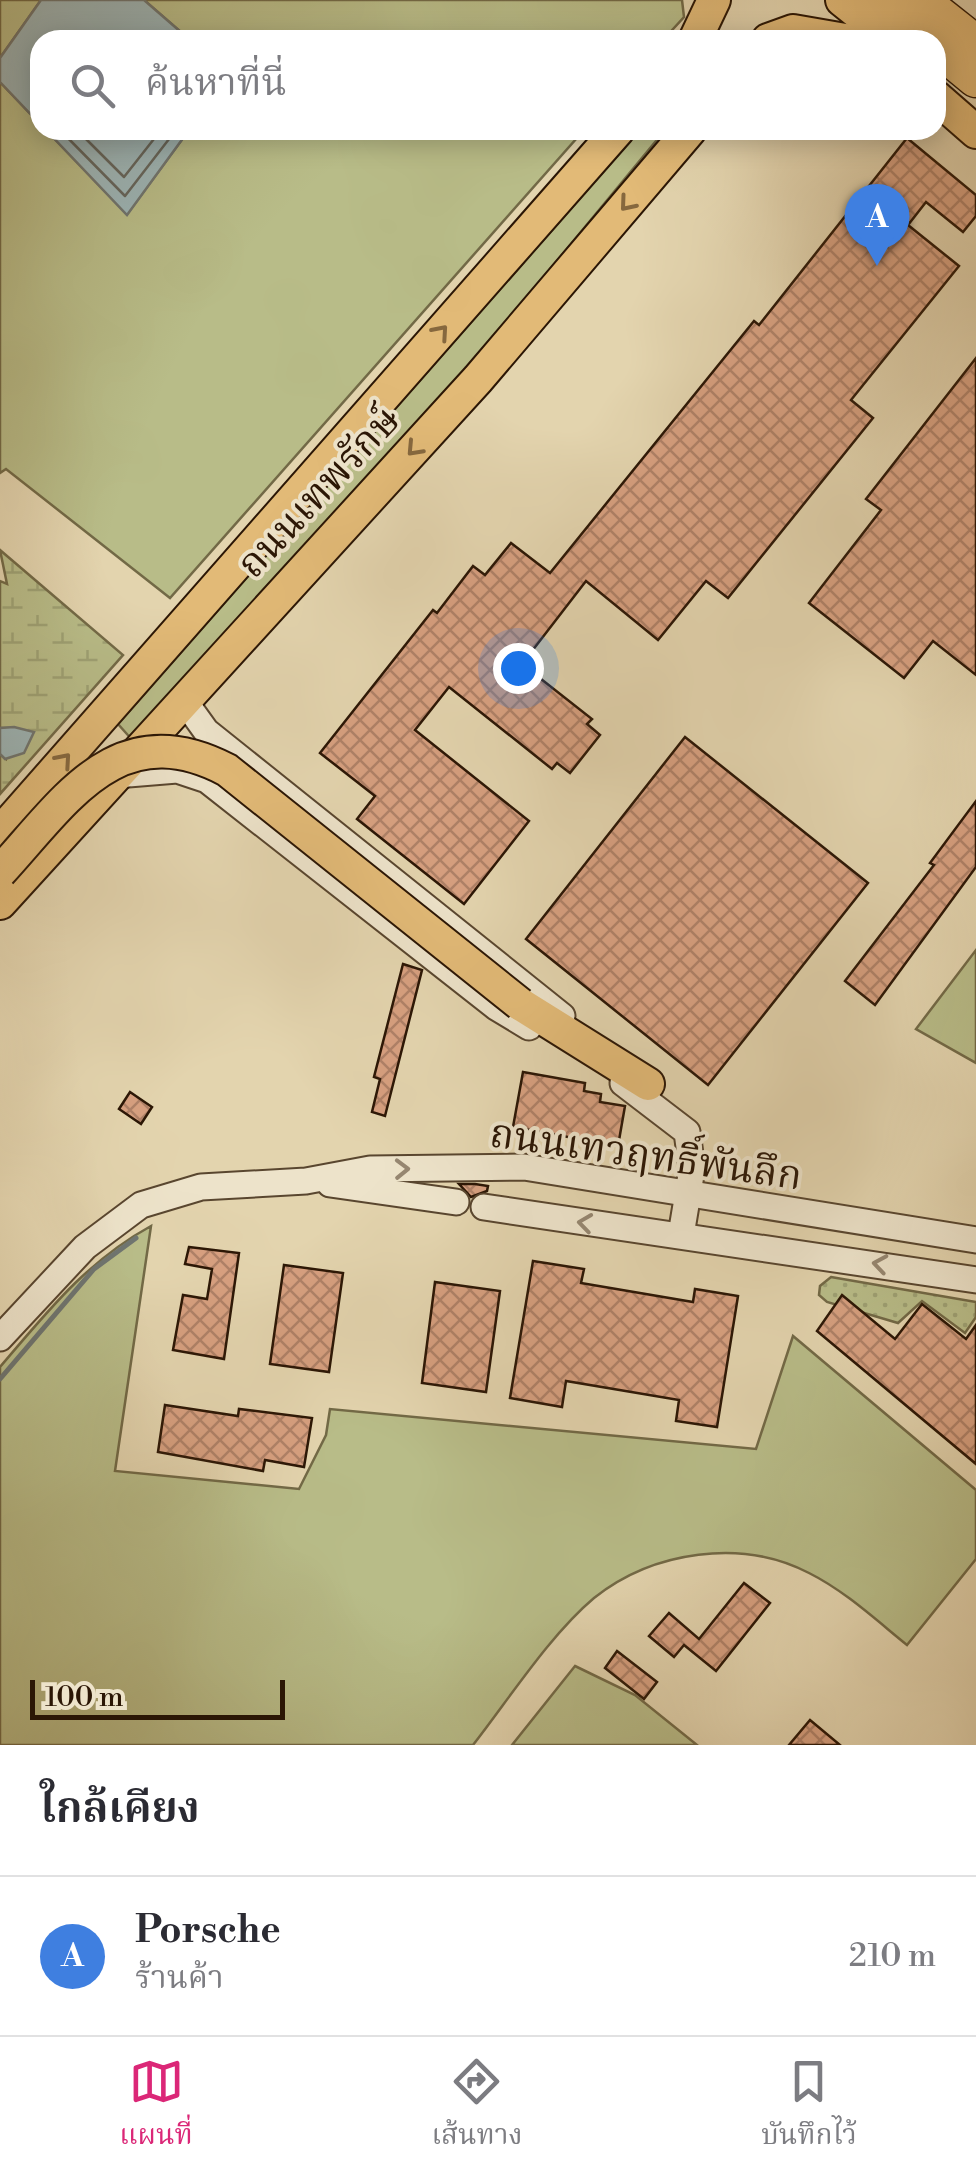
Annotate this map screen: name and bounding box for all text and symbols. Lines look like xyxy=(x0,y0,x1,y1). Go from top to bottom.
search box xyxy=(30,30,946,140)
icon: search xyxy=(65,58,120,113)
text: ค้นหาที่นี่ xyxy=(145,60,286,107)
pin: A xyxy=(844,184,910,266)
one-way arrow xyxy=(621,193,639,211)
one-way arrow xyxy=(429,325,447,344)
street label: ถนนเทพรักษ์ xyxy=(227,396,412,589)
one-way arrow xyxy=(408,437,426,456)
your location xyxy=(493,643,544,694)
one-way arrow xyxy=(53,753,71,772)
street label: ถนนเทวฤทธิ์พันลึก xyxy=(486,1104,806,1203)
one-way arrow xyxy=(395,1158,411,1179)
one-way arrow xyxy=(576,1213,593,1234)
one-way arrow xyxy=(871,1254,888,1275)
scale bar xyxy=(30,1675,285,1720)
text: 100 m xyxy=(45,1680,124,1715)
text: ใกล้เคียง xyxy=(40,1783,200,1836)
text: Porsche xyxy=(135,1907,281,1954)
text: A xyxy=(61,1936,84,1976)
text: 210 m xyxy=(849,1936,936,1976)
text: ร้านค้า xyxy=(135,1958,224,1998)
tab: แผนที่ xyxy=(119,2054,193,2159)
tab: เส้นทาง xyxy=(431,2054,523,2159)
tab: บันทึกไว้ xyxy=(761,2054,857,2159)

